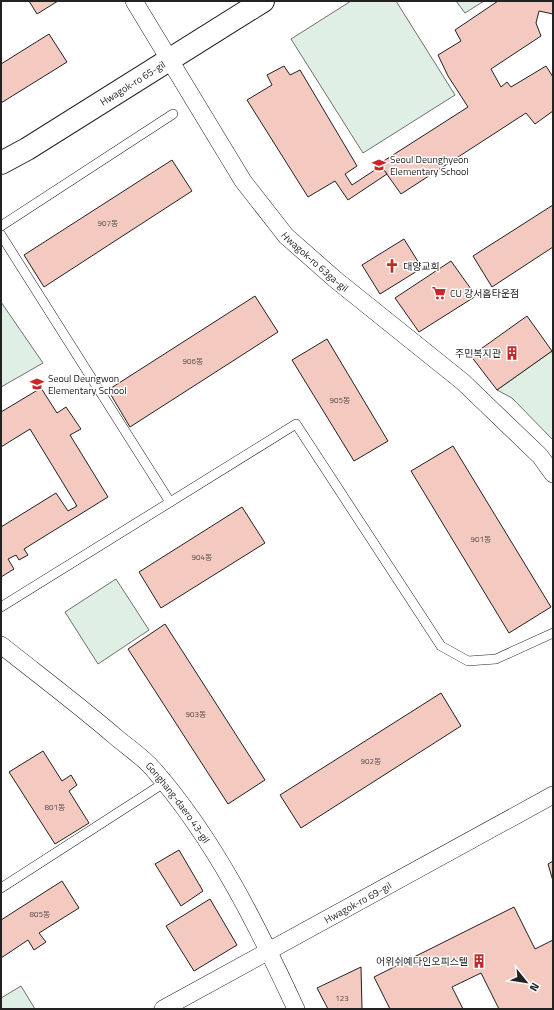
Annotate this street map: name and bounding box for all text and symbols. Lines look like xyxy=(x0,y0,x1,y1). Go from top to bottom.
street label: Hwagok-ro 65-gil xyxy=(97,57,168,109)
place label: Seoul Deunghyeon Elementary School xyxy=(390,152,469,179)
school or university icon: Seoul Deunghyeon Elementary School xyxy=(371,157,387,173)
house number: 907동 xyxy=(98,217,118,229)
street label: Hwagok-ro 63ga-gil xyxy=(277,229,352,295)
church icon: 대양교회 xyxy=(384,258,400,274)
place label: 대양교회 xyxy=(403,259,440,274)
supermarket icon: CU 강서홈타운점 xyxy=(431,285,447,301)
place label: CU 강서홈타운점 xyxy=(450,286,519,301)
building icon: 주민복지관 xyxy=(504,345,520,361)
place label: 주민복지관 xyxy=(455,346,502,361)
house number: 906동 xyxy=(183,355,203,367)
place label: Seoul Deungwon Elementary School xyxy=(48,371,127,398)
school or university icon: Seoul Deungwon Elementary School xyxy=(29,376,45,392)
house number: 905동 xyxy=(330,394,350,406)
house number: 901동 xyxy=(471,533,491,545)
house number: 904동 xyxy=(192,551,212,563)
house number: 903동 xyxy=(186,708,206,720)
house number: 902동 xyxy=(361,755,381,767)
street label: Gonghang-daero 43-gil xyxy=(142,759,213,846)
house number: 801동 xyxy=(45,801,65,813)
street label: Hwagok-ro 69-gil xyxy=(322,878,394,927)
house number: 805동 xyxy=(30,908,50,920)
building icon: 어위쉬예다인오피스텔 xyxy=(471,953,487,969)
place label: 어위쉬예다인오피스텔 xyxy=(376,954,468,969)
north arrow xyxy=(506,962,546,1002)
text: N xyxy=(526,980,543,994)
house number: 123 xyxy=(335,992,349,1004)

